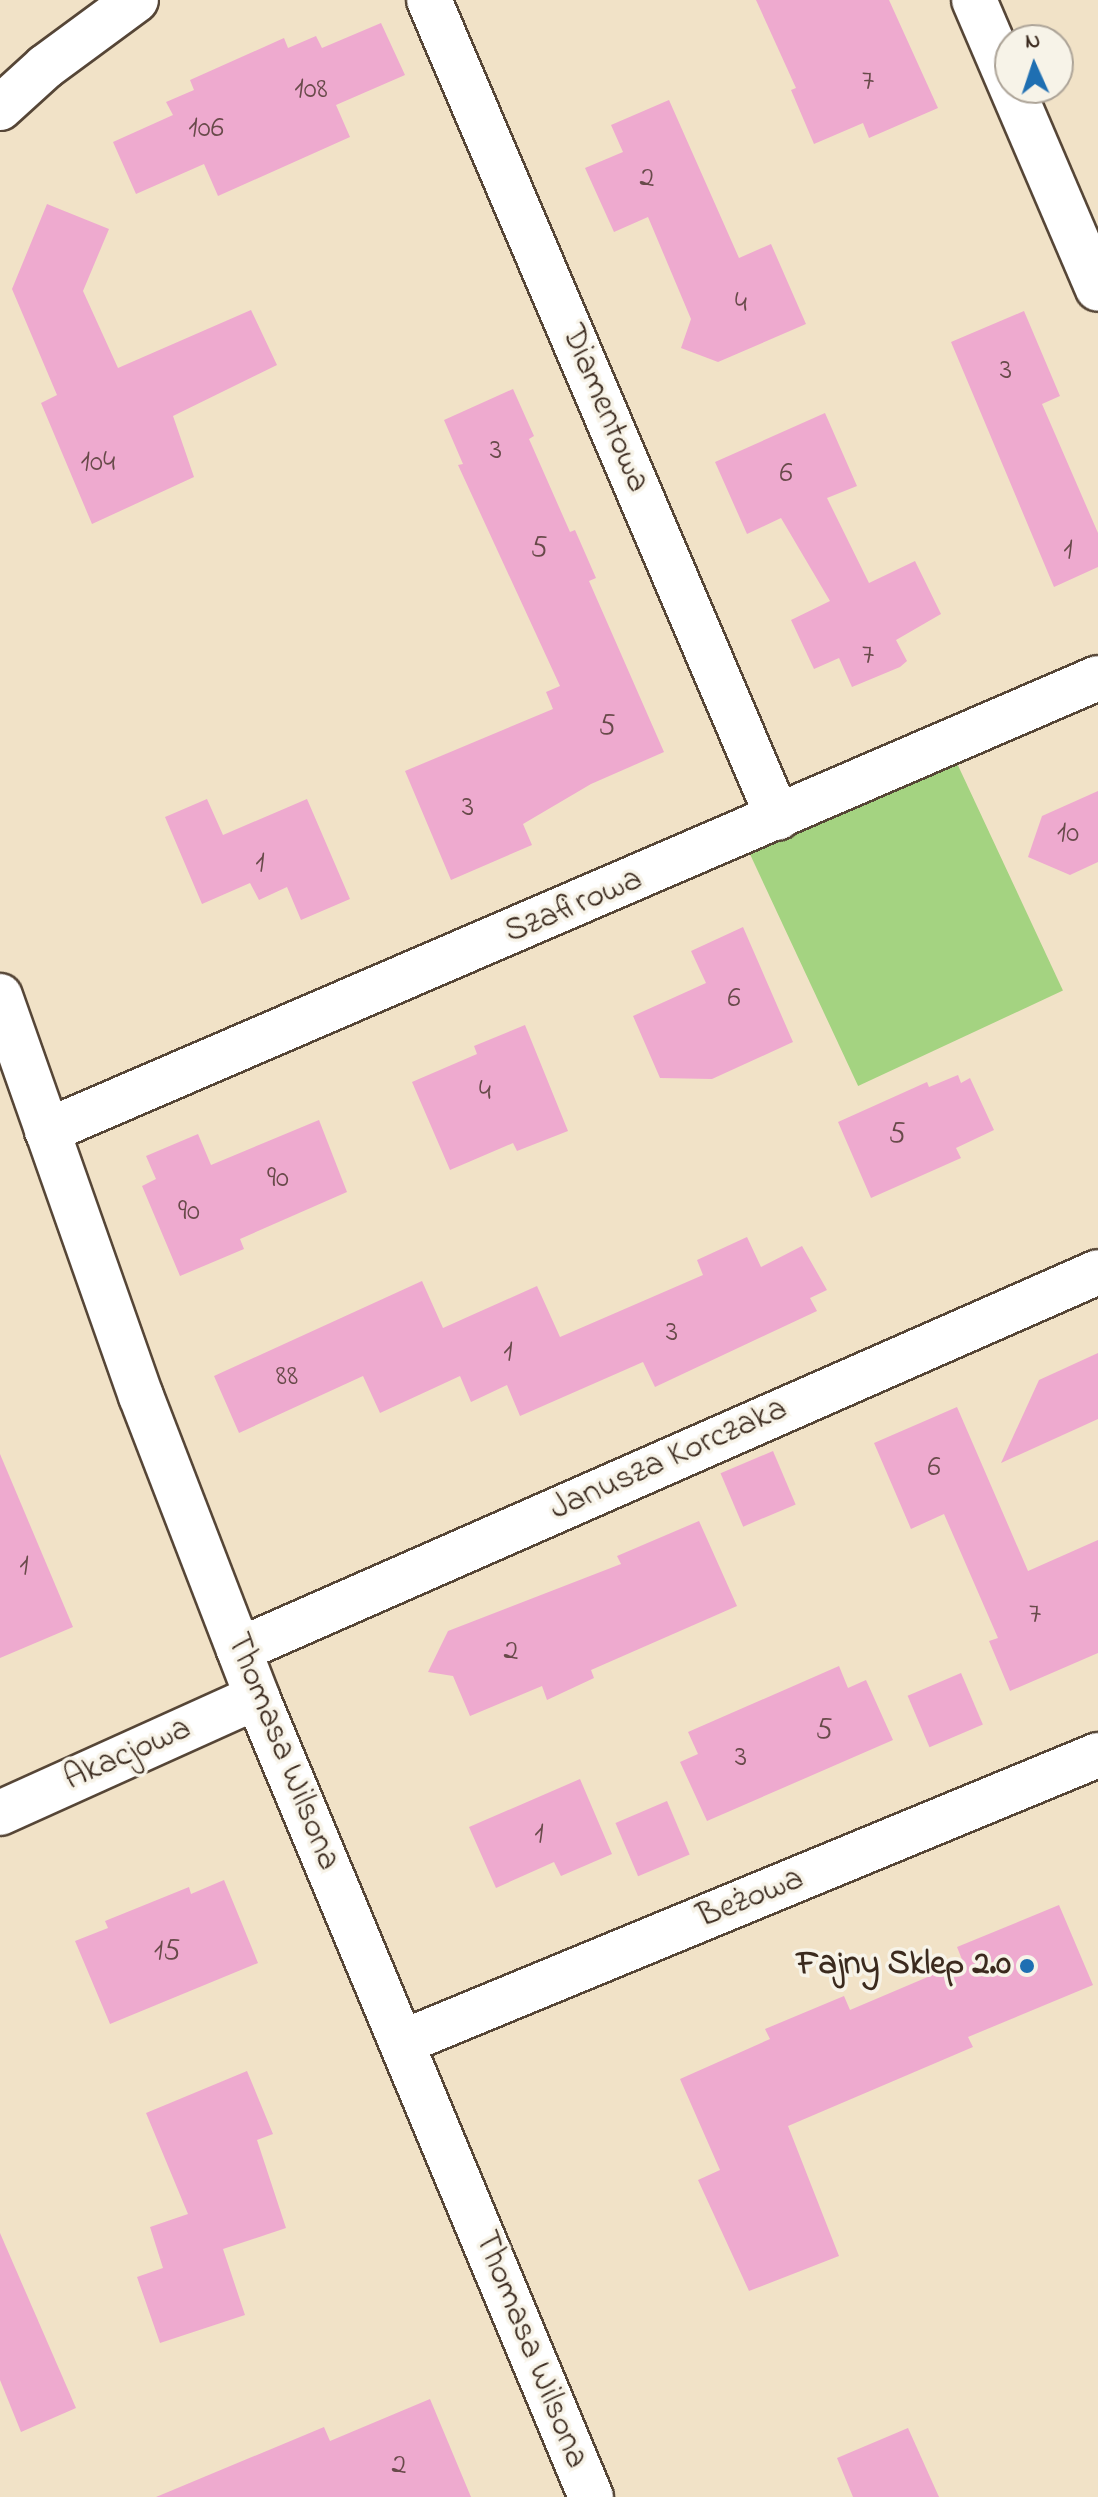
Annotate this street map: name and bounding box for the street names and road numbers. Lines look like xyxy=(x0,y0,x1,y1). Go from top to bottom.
street label: Diamentowa xyxy=(551,319,657,499)
street label: Szafirowa xyxy=(499,860,649,954)
street label: Janusza Korczaka xyxy=(544,1389,794,1531)
street label: Thomasa Wilsona xyxy=(216,1627,348,1877)
street label: Akacjowa xyxy=(58,1709,198,1801)
street label: Beżowa xyxy=(692,1859,810,1939)
street label: Thomasa Wilsona xyxy=(464,2225,596,2475)

